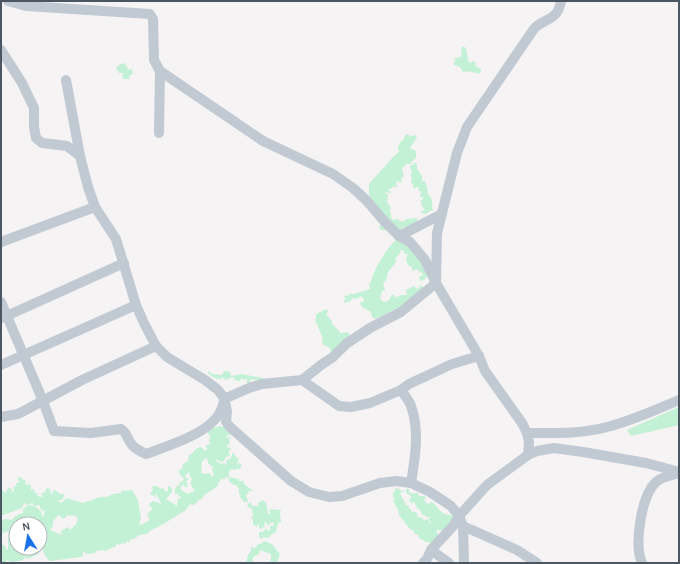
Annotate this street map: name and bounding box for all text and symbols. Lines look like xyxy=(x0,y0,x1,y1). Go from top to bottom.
north arrow xyxy=(8,516,48,556)
text: N xyxy=(21,520,31,534)

